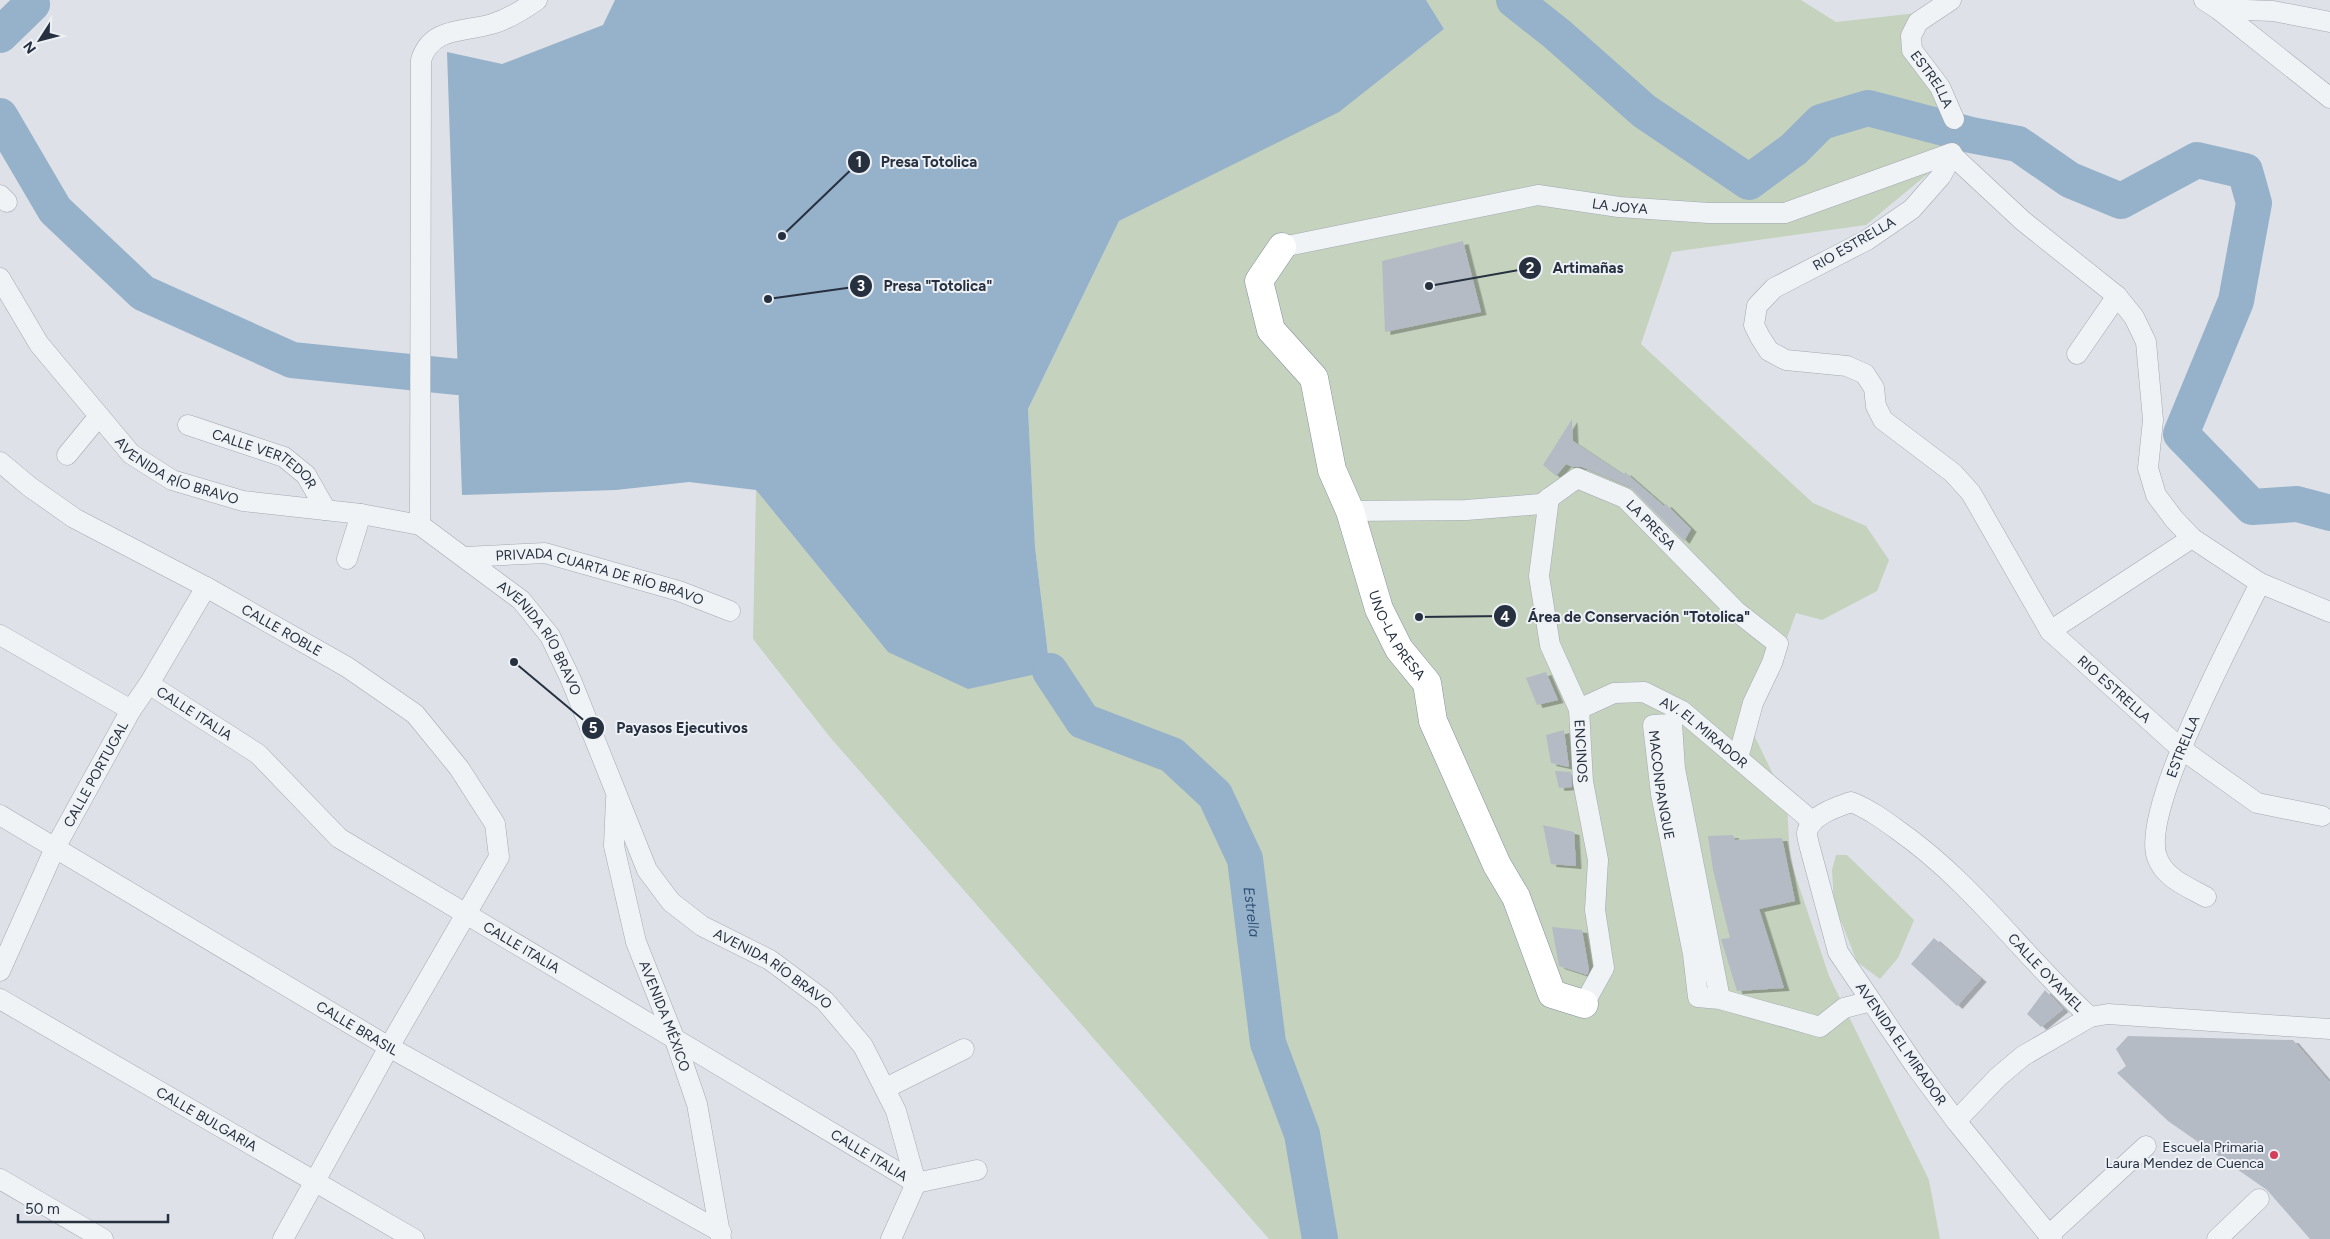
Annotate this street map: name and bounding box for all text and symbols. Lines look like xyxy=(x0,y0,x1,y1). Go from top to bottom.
north arrow xyxy=(15,15,65,65)
text: N xyxy=(20,38,40,57)
street label: ESTRELLA xyxy=(1907,47,1957,111)
callout: Presa Totolica xyxy=(846,147,988,177)
text: 1 xyxy=(856,153,862,171)
text: Presa Totolica xyxy=(881,153,977,171)
street label: LA JOYA xyxy=(1591,195,1649,217)
street label: RIO ESTRELLA xyxy=(1810,213,1899,275)
callout: Artimañas xyxy=(1518,253,1634,283)
text: 2 xyxy=(1526,259,1535,277)
text: Artimañas xyxy=(1553,259,1623,277)
callout: Presa "Totolica" xyxy=(849,271,1002,301)
text: 3 xyxy=(857,277,865,295)
text: Presa "Totolica" xyxy=(884,277,992,295)
street label: CALLE VERTEDOR xyxy=(210,425,321,492)
street label: AVENIDA RÍO BRAVO xyxy=(112,433,241,508)
street label: LA PRESA xyxy=(1623,496,1680,554)
street label: PRIVADA CUARTA DE RÍO BRAVO xyxy=(495,545,706,608)
street label: AVENIDA RÍO BRAVO xyxy=(494,577,585,698)
street label: UNO-LA PRESA xyxy=(1365,588,1429,683)
street label: CALLE ROBLE xyxy=(239,600,325,660)
callout: Área de Conservación "Totolica" xyxy=(1493,601,1760,631)
text: 4 xyxy=(1500,608,1510,626)
text: Área de Conservación "Totolica" xyxy=(1528,608,1750,626)
street label: RIO ESTRELLA xyxy=(2074,652,2155,727)
street label: CALLE ITALIA xyxy=(153,683,236,744)
street label: AV. EL MIRADOR xyxy=(1657,693,1751,772)
street label: ESTRELLA xyxy=(2162,712,2203,780)
callout: Payasos Ejecutivos xyxy=(581,713,757,743)
street label: CALLE PORTUGAL xyxy=(60,718,132,830)
text: 5 xyxy=(589,719,598,737)
text: Payasos Ejecutivos xyxy=(616,719,748,737)
street label: ENCINOS xyxy=(1571,719,1592,783)
street label: MACONPANQUE xyxy=(1645,729,1678,841)
water label: Estrella xyxy=(1240,886,1264,938)
street label: CALLE ITALIA xyxy=(480,918,564,977)
street label: AVENIDA RÍO BRAVO xyxy=(711,925,836,1012)
street label: CALLE OYAMEL xyxy=(2005,930,2088,1016)
street label: AVENIDA MÉXICO xyxy=(636,958,694,1074)
street label: AVENIDA EL MIRADOR xyxy=(1852,979,1950,1109)
street label: CALLE BRASIL xyxy=(313,997,402,1059)
street label: CALLE BULGARIA xyxy=(153,1083,261,1155)
street label: CALLE ITALIA xyxy=(828,1126,911,1185)
place label: Escuela Primaria Laura Mendez de Cuenca xyxy=(2106,1139,2264,1172)
marker: Escuela Primaria Laura Mendez de Cuenca xyxy=(2268,1149,2280,1161)
scale bar xyxy=(18,1192,168,1224)
text: 50 m xyxy=(25,1200,60,1218)

